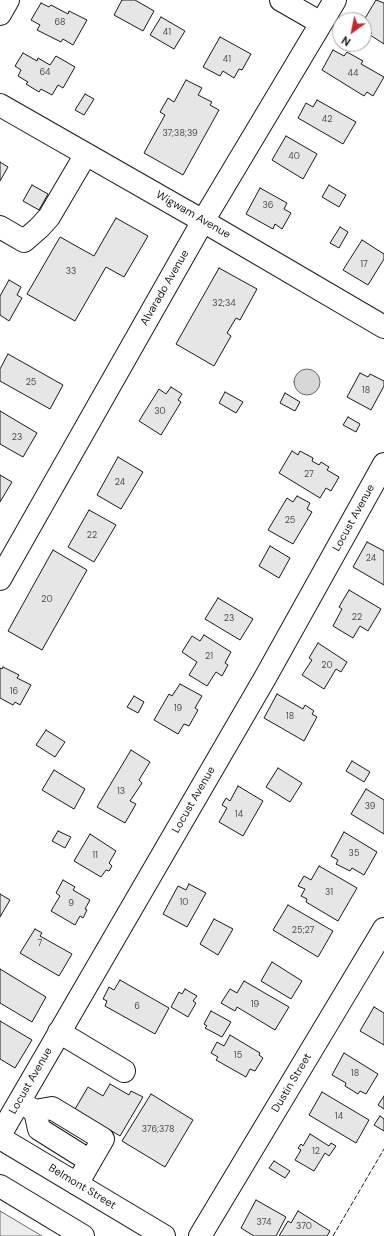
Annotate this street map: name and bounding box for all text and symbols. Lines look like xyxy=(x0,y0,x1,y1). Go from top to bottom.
north arrow xyxy=(332,12,372,52)
house number: 68 xyxy=(54,18,66,28)
house number: 41 xyxy=(163,28,171,38)
text: N xyxy=(339,33,353,49)
house number: 41 xyxy=(223,55,231,65)
house number: 64 xyxy=(39,68,51,78)
house number: 44 xyxy=(348,69,358,79)
house number: 42 xyxy=(322,115,332,125)
house number: 37;38;39 xyxy=(162,129,198,139)
house number: 40 xyxy=(288,152,300,162)
street label: Wigwam Avenue xyxy=(153,188,233,242)
house number: 36 xyxy=(263,201,273,211)
street label: Alvarado Avenue xyxy=(138,248,192,328)
house number: 17 xyxy=(360,260,368,270)
house number: 33 xyxy=(66,267,76,277)
house number: 32;34 xyxy=(212,299,236,309)
house number: 25 xyxy=(26,378,36,388)
house number: 18 xyxy=(362,386,370,396)
house number: 30 xyxy=(154,407,166,417)
house number: 23 xyxy=(12,433,22,443)
house number: 27 xyxy=(304,470,314,480)
house number: 24 xyxy=(115,478,125,488)
street label: Locust Avenue xyxy=(330,482,378,554)
house number: 25 xyxy=(285,516,295,526)
house number: 22 xyxy=(87,531,97,541)
house number: 24 xyxy=(366,554,376,564)
house number: 20 xyxy=(41,595,53,605)
house number: 22 xyxy=(352,613,362,623)
house number: 23 xyxy=(224,614,234,624)
house number: 21 xyxy=(205,652,213,662)
house number: 20 xyxy=(321,661,333,671)
house number: 16 xyxy=(10,687,18,697)
house number: 19 xyxy=(174,704,182,714)
house number: 18 xyxy=(286,712,294,722)
street label: Locust Avenue xyxy=(170,764,218,836)
house number: 13 xyxy=(117,787,125,797)
house number: 39 xyxy=(365,802,375,812)
house number: 14 xyxy=(235,810,243,820)
house number: 35 xyxy=(349,849,359,859)
house number: 11 xyxy=(92,851,98,861)
house number: 31 xyxy=(325,888,333,898)
house number: 10 xyxy=(180,898,188,908)
house number: 9 xyxy=(68,899,74,909)
house number: 25;27 xyxy=(292,926,314,936)
house number: 7 xyxy=(38,939,42,949)
house number: 19 xyxy=(251,1000,259,1010)
house number: 6 xyxy=(134,1002,140,1012)
street label: Locust Avenue xyxy=(7,1045,55,1117)
house number: 15 xyxy=(234,1051,242,1061)
street label: Dustin Street xyxy=(269,1051,315,1115)
house number: 18 xyxy=(351,1069,359,1079)
house number: 14 xyxy=(335,1112,343,1122)
house number: 376;378 xyxy=(142,1125,174,1135)
house number: 12 xyxy=(312,1147,320,1157)
street label: Belmont Street xyxy=(46,1162,118,1212)
house number: 374 xyxy=(257,1218,271,1228)
house number: 370 xyxy=(296,1222,312,1232)

